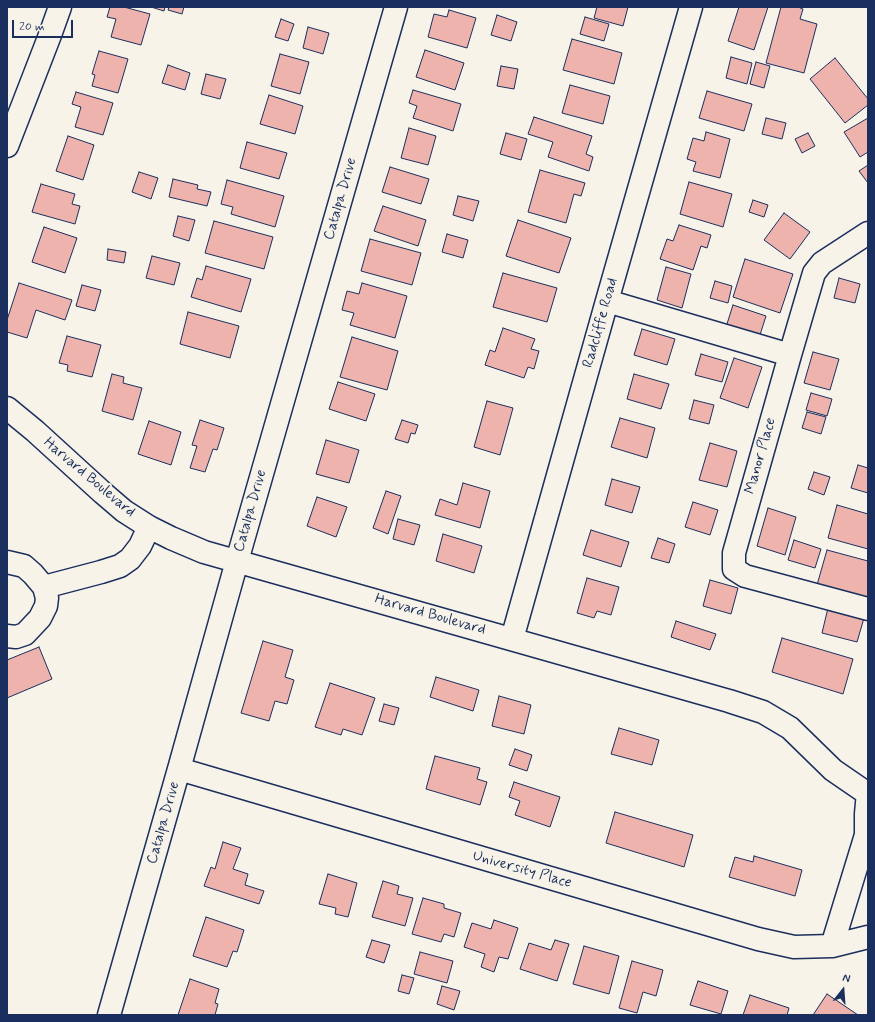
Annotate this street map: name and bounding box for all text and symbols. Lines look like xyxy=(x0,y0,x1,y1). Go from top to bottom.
scale bar xyxy=(14,12,75,38)
text: 20 m xyxy=(19,19,45,35)
street label: Catalpa Drive xyxy=(321,156,361,242)
street label: Radcliffe Road xyxy=(580,276,622,370)
street label: Manor Place xyxy=(741,416,781,496)
street label: Harvard Boulevard xyxy=(39,434,139,522)
street label: Catalpa Drive xyxy=(231,468,271,554)
street label: Harvard Boulevard xyxy=(372,591,488,639)
street label: Catalpa Drive xyxy=(144,780,184,866)
street label: University Place xyxy=(470,847,574,893)
north arrow xyxy=(823,970,863,1010)
text: N xyxy=(841,971,852,986)

